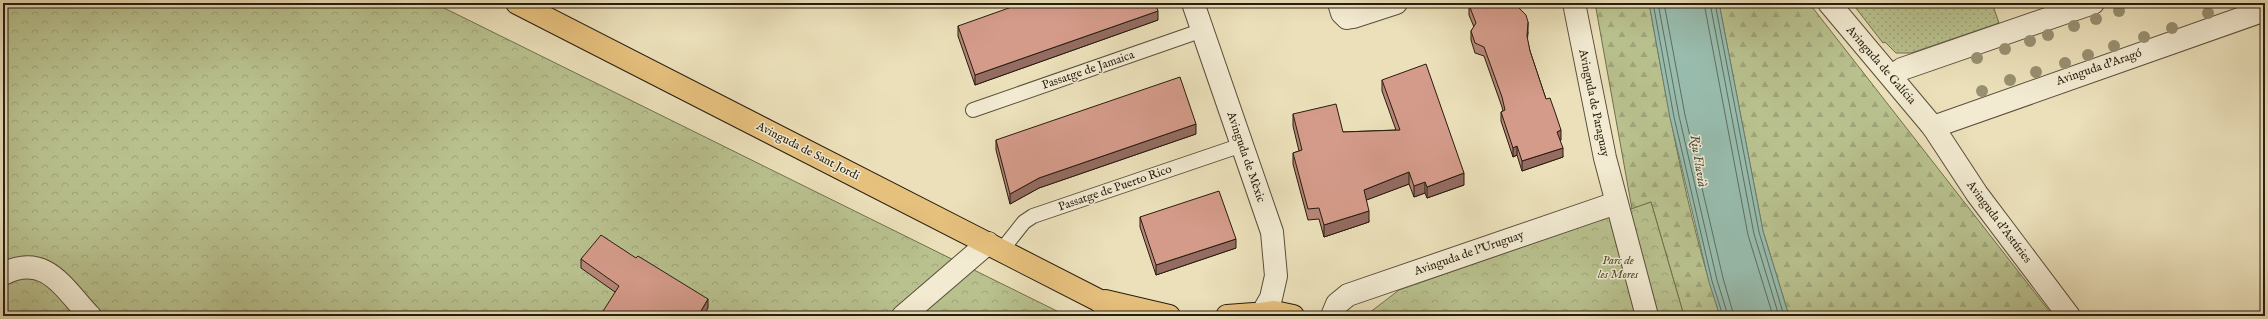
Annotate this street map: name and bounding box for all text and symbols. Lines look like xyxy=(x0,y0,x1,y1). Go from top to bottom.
street label: Avinguda de Galícia xyxy=(1842,22,1920,108)
street label: Avinguda d'Aragó xyxy=(2053,45,2144,89)
street label: Passatge de Jamaica xyxy=(1040,47,1137,94)
street label: Avinguda de Paraguay xyxy=(1575,47,1613,158)
street label: Avinguda de Mèxic xyxy=(1223,109,1269,204)
street label: Avinguda de Sant Jordi xyxy=(753,118,862,184)
water label: Riu Fluvià xyxy=(1685,134,1711,189)
street label: Passatge de Puerto Rico xyxy=(1056,161,1174,214)
street label: Avinguda d'Astúries xyxy=(1963,177,2035,266)
street label: Avinguda de l'Uruguay xyxy=(1411,227,1526,279)
park label: Parc de les Mores xyxy=(1598,253,1639,282)

